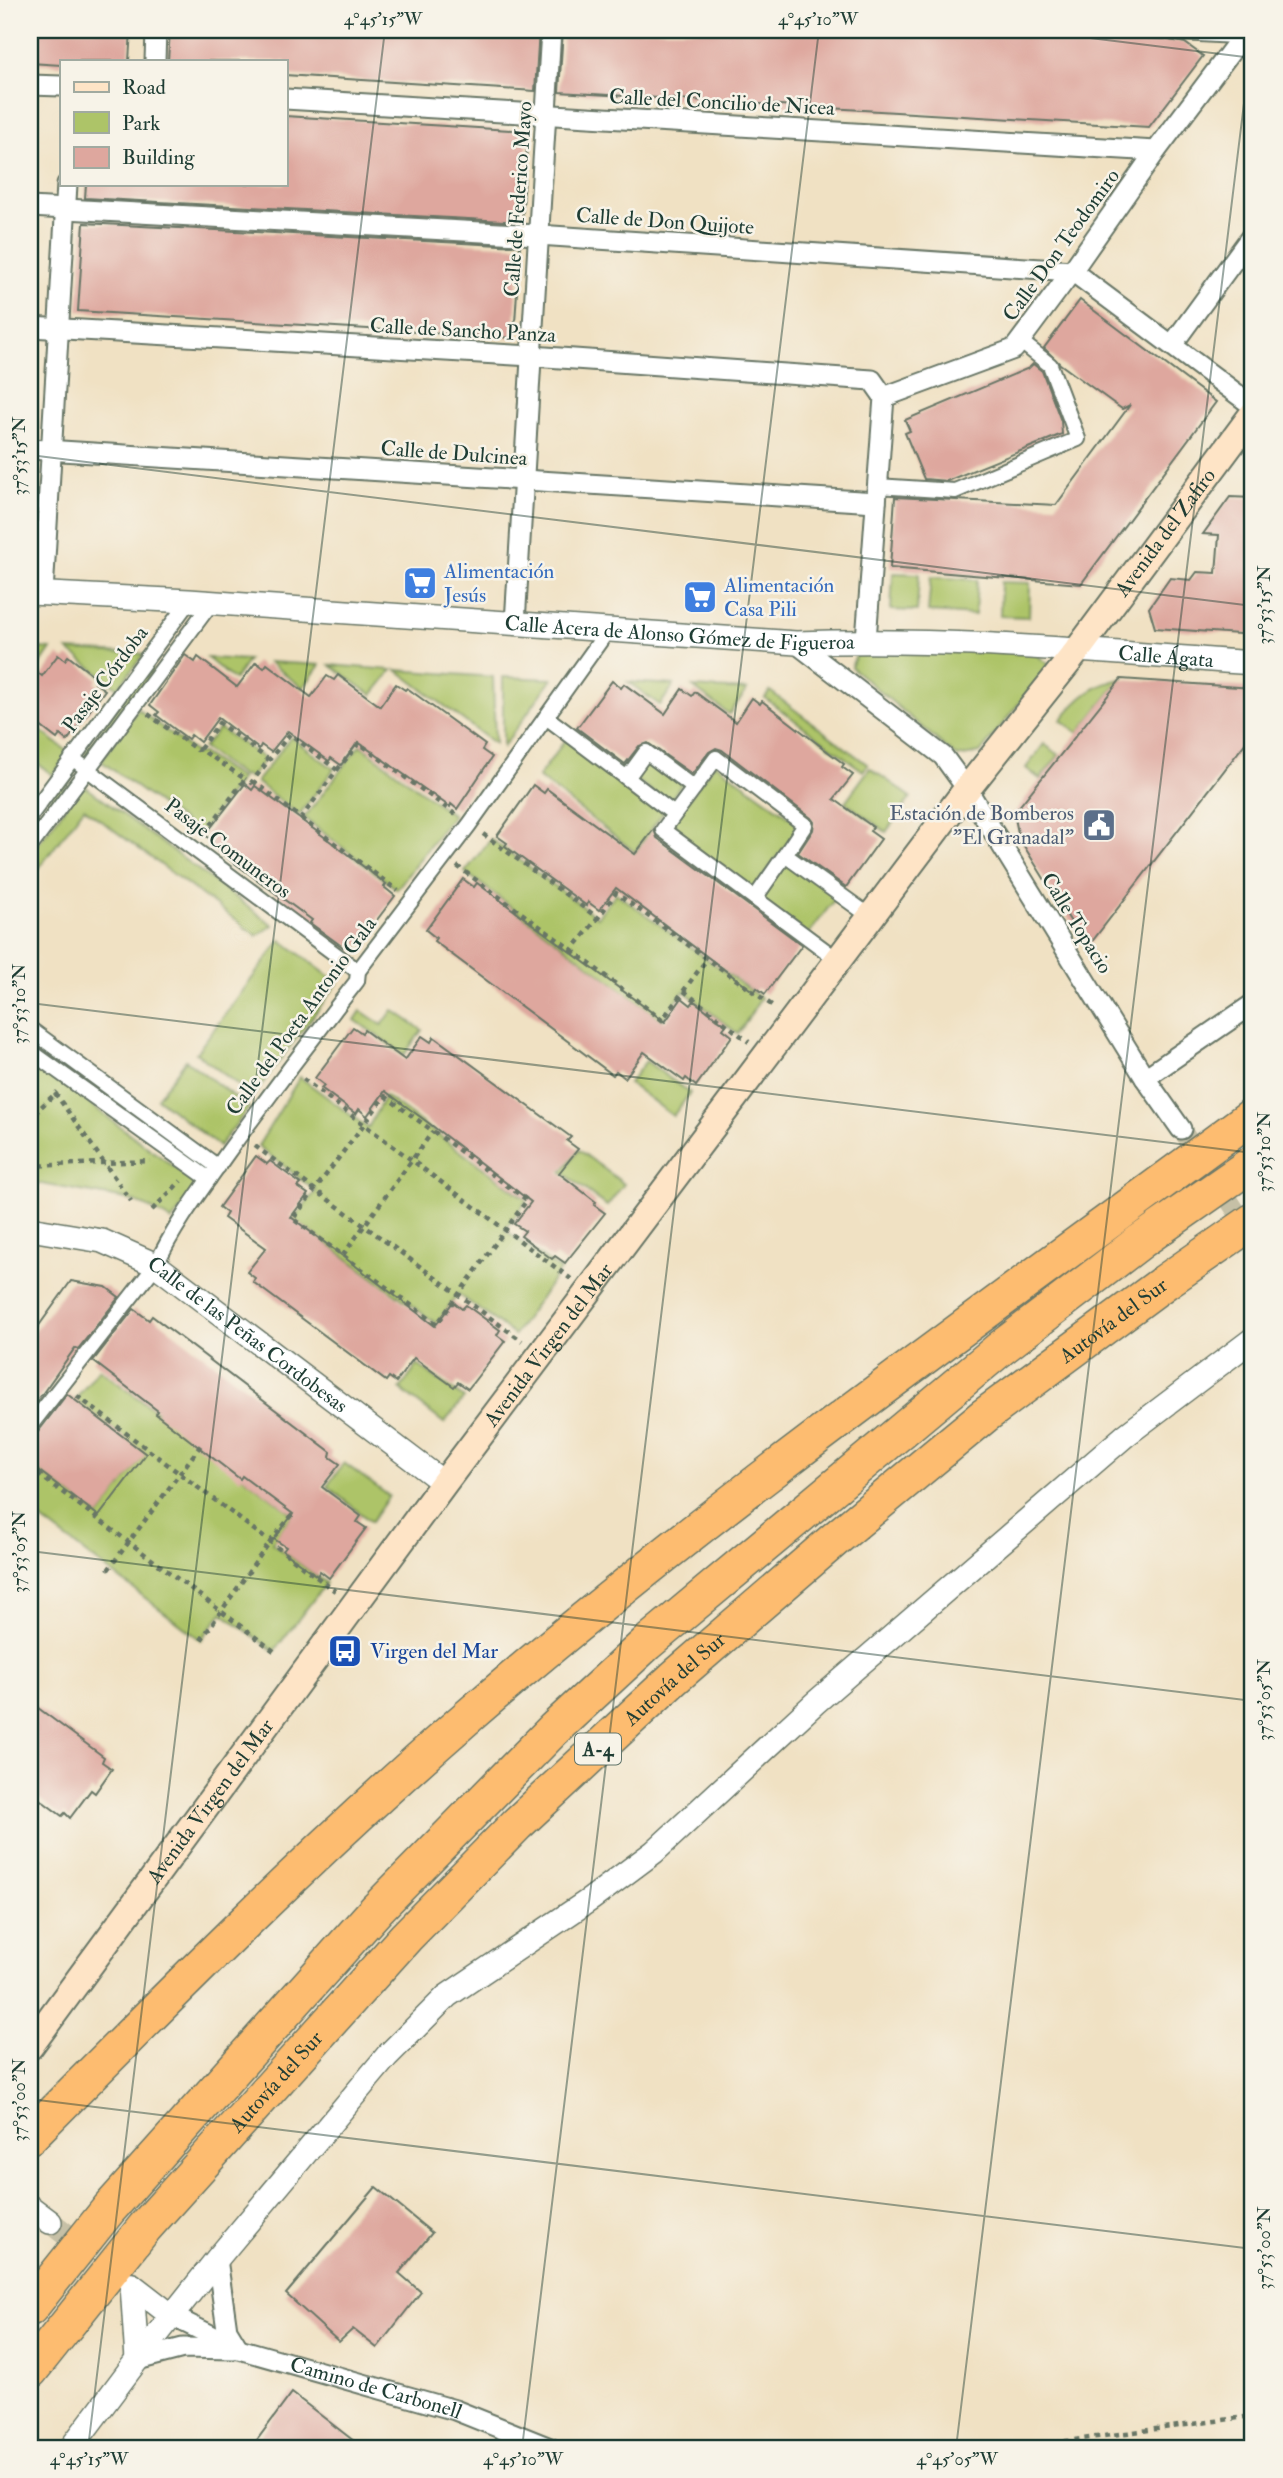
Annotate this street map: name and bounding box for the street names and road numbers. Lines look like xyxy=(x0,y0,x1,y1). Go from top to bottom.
street label: Calle del Concilio de Nicea xyxy=(608,83,836,122)
street label: Calle de Federico Mayo xyxy=(498,100,539,298)
street label: Calle Don Teodomiro xyxy=(997,164,1126,327)
street label: Calle de Don Quijote xyxy=(575,202,755,241)
street label: Calle de Sancho Panza xyxy=(369,312,557,349)
street label: Calle de Dulcinea xyxy=(380,435,529,472)
street label: Avenida del Zafiro xyxy=(1108,463,1222,603)
street label: Calle Acera de Alonso Gómez de Figueroa xyxy=(504,610,855,657)
street label: Pasaje Córdoba xyxy=(56,620,155,738)
street label: Calle Ágata xyxy=(1117,640,1215,674)
street label: Pasaje Comuneros xyxy=(159,792,296,905)
street label: Calle Topacio xyxy=(1035,868,1118,979)
street label: Calle del Poeta Antonio Gala xyxy=(220,911,383,1121)
street label: Calle de las Peñas Cordobesas xyxy=(142,1250,353,1419)
street label: Avenida Virgen del Mar xyxy=(478,1258,619,1433)
street label: Autovía del Sur xyxy=(1053,1272,1173,1370)
street label: Autovía del Sur xyxy=(617,1626,731,1733)
street label: Avenida Virgen del Mar xyxy=(140,1713,280,1890)
road number: A-4 xyxy=(575,1734,621,1764)
street label: Autovía del Sur xyxy=(223,2025,329,2139)
street label: Camino de Carbonell xyxy=(287,2351,466,2426)

